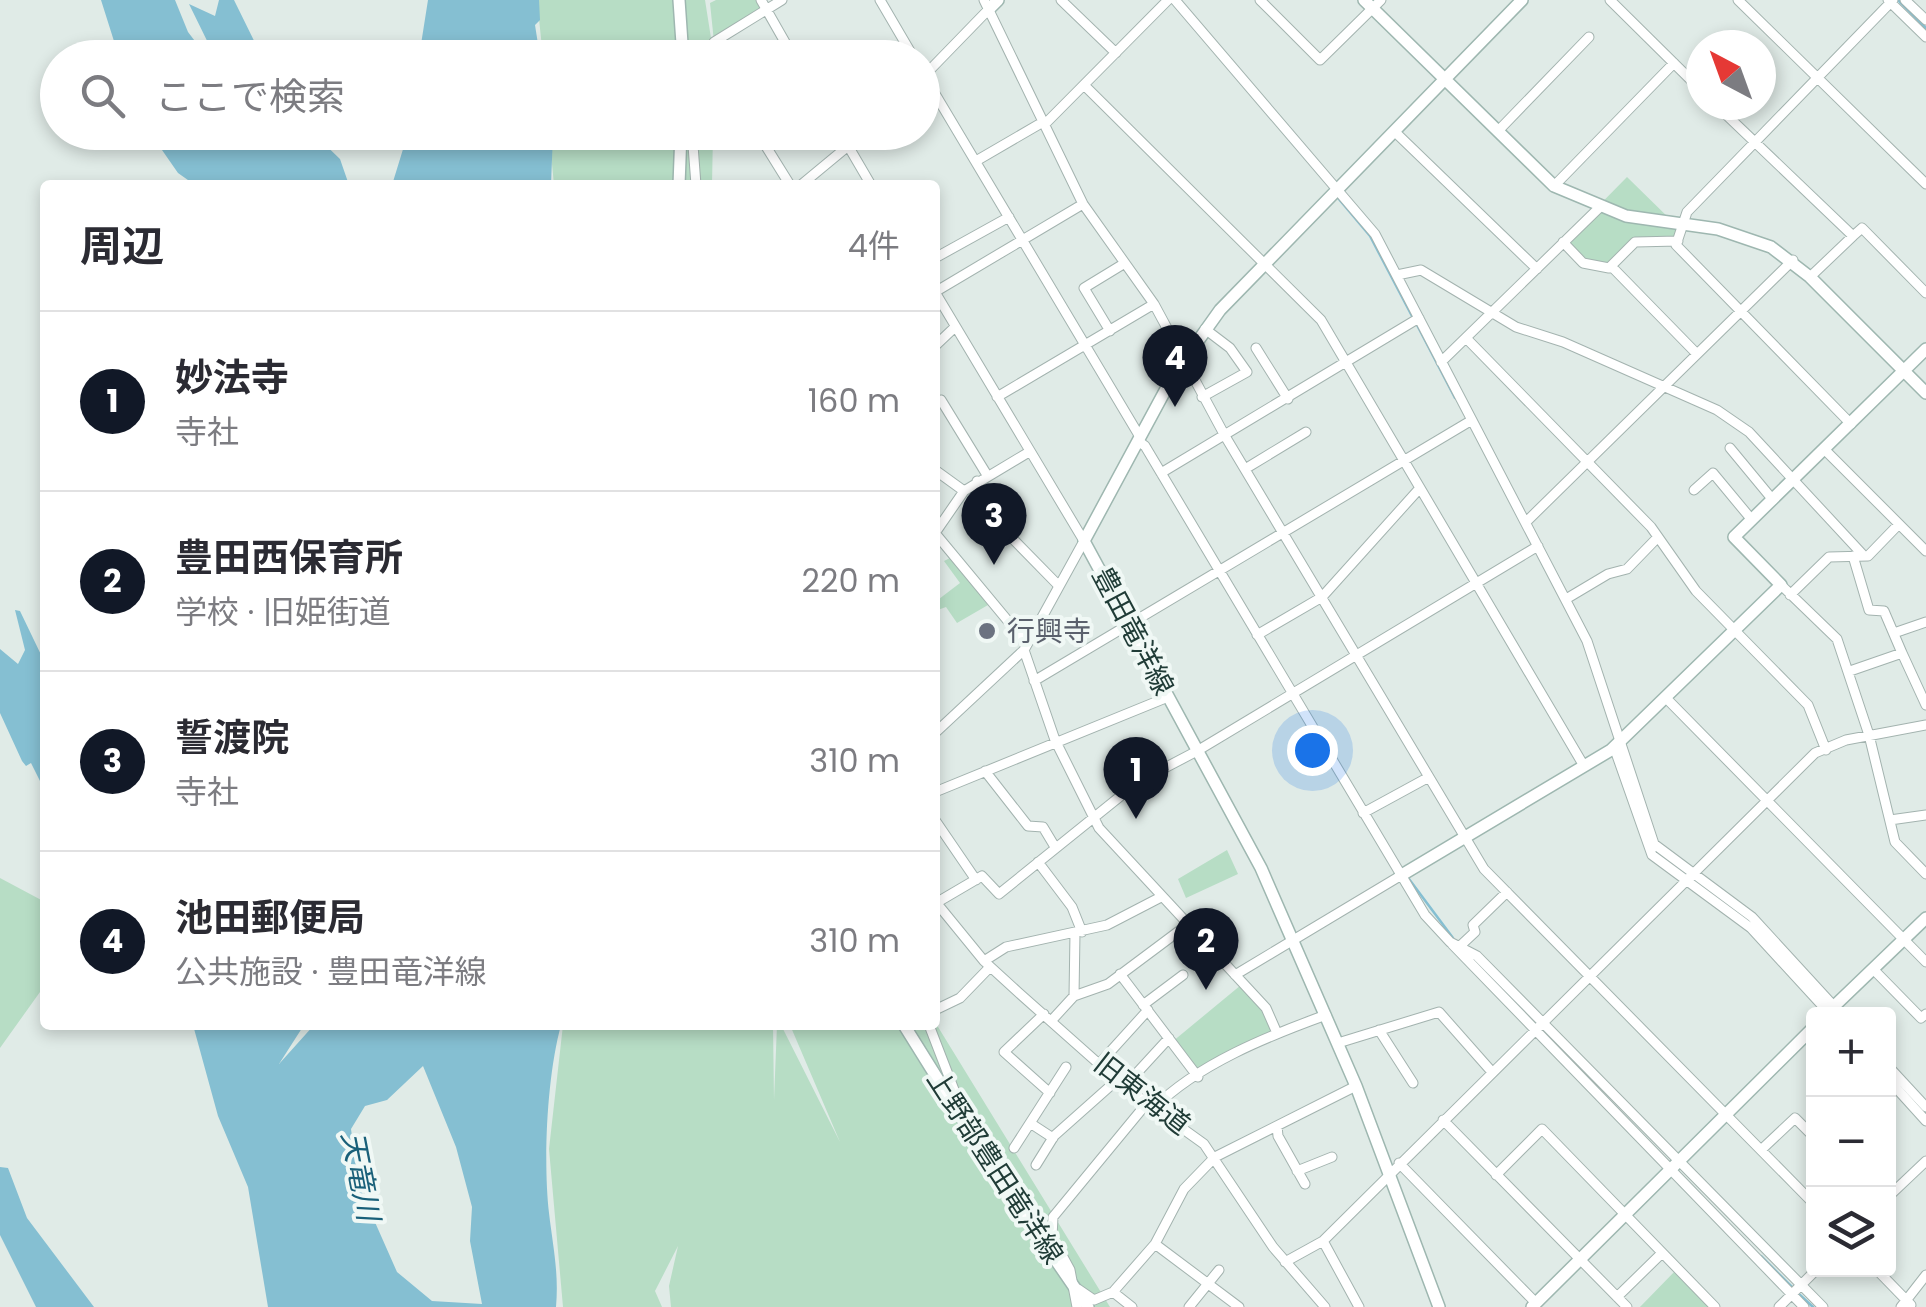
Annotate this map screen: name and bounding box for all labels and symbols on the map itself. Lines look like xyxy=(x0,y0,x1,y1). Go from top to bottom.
north arrow xyxy=(1686,30,1776,120)
pin: 4 xyxy=(1142,324,1208,407)
pin: 3 xyxy=(962,482,1026,565)
street label: 豊田竜洋線 xyxy=(1083,560,1183,702)
place label: 行興寺 xyxy=(1007,612,1091,651)
marker: 行興寺 xyxy=(976,620,998,642)
your location xyxy=(1287,725,1338,776)
pin: 1 xyxy=(1104,736,1168,819)
pin: 2 xyxy=(1174,908,1238,990)
street label: 旧東海道 xyxy=(1086,1044,1198,1144)
street label: 上野部豊田竜洋線 xyxy=(918,1062,1072,1272)
water label: 天竜川 xyxy=(331,1128,391,1227)

